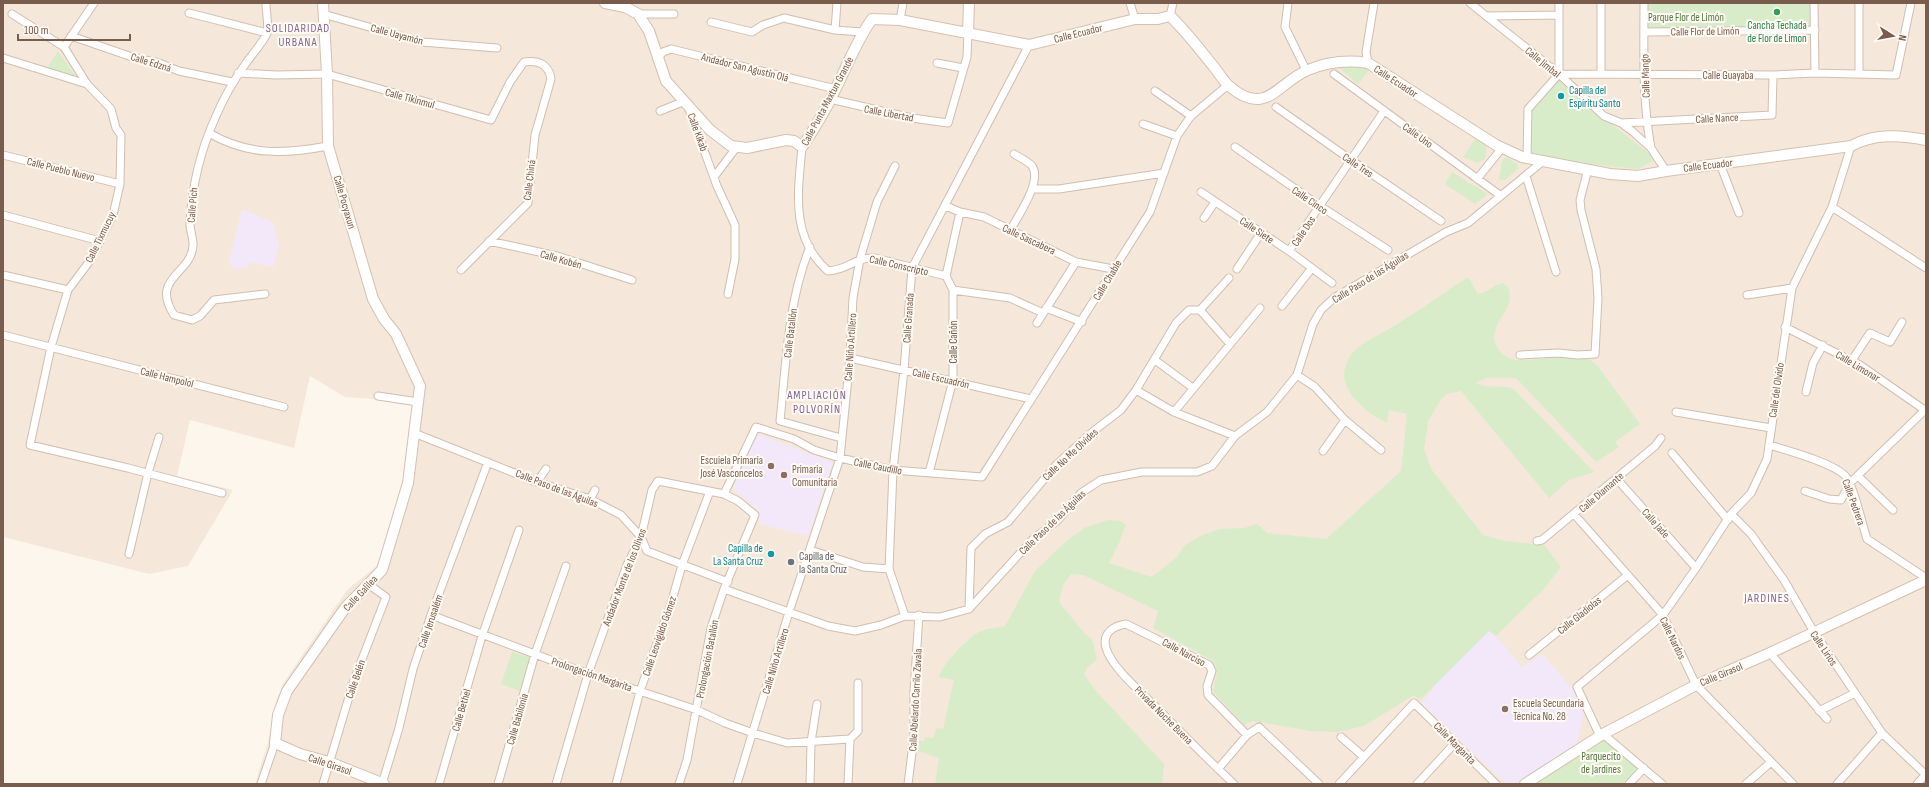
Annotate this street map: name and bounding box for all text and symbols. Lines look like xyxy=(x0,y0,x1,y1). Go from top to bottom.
marker: Cancha Techada de Flor de Limon xyxy=(1772,7,1782,17)
park label: Parque Flor de Limón xyxy=(1648,11,1724,24)
scale bar xyxy=(18,16,130,42)
north arrow xyxy=(1873,16,1913,56)
place label: Cancha Techada de Flor de Limon xyxy=(1747,19,1807,45)
district label: SOLIDARIDAD URBANA xyxy=(266,21,330,50)
street label: Calle Uayamón xyxy=(369,21,425,48)
street label: Calle Ecuador xyxy=(1052,21,1104,46)
text: 100 m xyxy=(24,23,49,38)
street label: Calle Flor de Limón xyxy=(1671,24,1740,39)
text: N xyxy=(1895,34,1909,42)
street label: Calle Jimbal xyxy=(1522,44,1563,81)
street label: Calle Edzná xyxy=(129,50,173,75)
street label: Andador San Agustín Olá xyxy=(699,50,790,85)
street label: Calle Mango xyxy=(1638,53,1653,98)
street label: Calle Punta Maxtun Grande xyxy=(799,55,856,148)
street label: Calle Ecuador xyxy=(1371,62,1420,100)
street label: Calle Guayaba xyxy=(1702,69,1754,82)
place label: Capilla del Espíritu Santo xyxy=(1569,84,1621,110)
street label: Calle Tikinmul xyxy=(384,86,436,111)
marker: Capilla del Espíritu Santo xyxy=(1556,91,1566,101)
street label: Calle Libertad xyxy=(863,102,915,125)
street label: Calle Kikab xyxy=(685,111,711,153)
street label: Calle Nance xyxy=(1695,111,1739,126)
street label: Calle Uno xyxy=(1400,120,1436,151)
street label: Calle Tres xyxy=(1340,150,1376,181)
street label: Calle Pueblo Nuevo xyxy=(26,155,97,184)
street label: Calle Ecuador xyxy=(1683,156,1733,175)
street label: Calle Chiná xyxy=(521,159,538,201)
street label: Calle Pocyaxun xyxy=(331,174,358,231)
street label: Calle Cinco xyxy=(1289,184,1331,217)
street label: Calle Pich xyxy=(184,187,201,223)
street label: Calle Tixmucuy xyxy=(83,209,119,265)
street label: Calle Siete xyxy=(1237,214,1276,247)
street label: Calle Dos xyxy=(1289,214,1318,249)
street label: Calle Sascabera xyxy=(1000,221,1057,257)
street label: Calle Kobén xyxy=(539,247,583,272)
street label: Calle Paso de las Águilas xyxy=(1330,249,1411,306)
street label: Calle Conscripto xyxy=(868,252,930,279)
street label: Calle Chable xyxy=(1090,258,1125,303)
street label: Calle Granada xyxy=(900,293,917,343)
street label: Calle Batallón xyxy=(781,307,800,359)
street label: Calle Niño Artillero xyxy=(842,312,859,381)
street label: Calle Cañón xyxy=(947,320,960,364)
street label: Calle Limonar xyxy=(1833,348,1882,385)
street label: Calle del Olvido xyxy=(1766,361,1787,418)
street label: Calle Hampolol xyxy=(139,365,195,390)
street label: Calle Escuadrón xyxy=(911,366,971,391)
district label: AMPLIACIÓN POLVORÍN xyxy=(786,388,847,417)
street label: Calle No Me Olvides xyxy=(1040,425,1101,483)
place label: Escuiela Primaria José Vasconcelos xyxy=(699,454,763,480)
street label: Calle Caudillo xyxy=(853,455,904,478)
marker: Escuiela Primaria José Vasconcelos xyxy=(766,461,776,471)
place label: Primaria Comunitaria xyxy=(792,463,837,489)
street label: Calle Paso de las Águilas xyxy=(514,467,600,510)
street label: Calle Diamante xyxy=(1576,469,1626,515)
marker: Primaria Comunitaria xyxy=(779,470,789,480)
street label: Calle Pedrera xyxy=(1839,477,1868,527)
street label: Calle Paso de las Águilas xyxy=(1016,487,1088,557)
street label: Calle Jade xyxy=(1639,506,1672,541)
street label: Andador Monte de los Olivos xyxy=(600,527,649,629)
place label: Capilla de La Santa Cruz xyxy=(713,542,763,568)
marker: Capilla de La Santa Cruz xyxy=(766,549,776,559)
place label: Capilla de la Santa Cruz xyxy=(799,550,847,576)
marker: Capilla de la Santa Cruz xyxy=(786,557,796,567)
street label: Calle Galilea xyxy=(340,573,380,614)
district label: JARDINES xyxy=(1743,591,1790,606)
street label: Calle Jerusalém xyxy=(415,593,446,650)
street label: Calle Leovigildo Gómez xyxy=(640,594,679,678)
street label: Calle Gladiolas xyxy=(1555,594,1604,637)
street label: Calle Nardos xyxy=(1657,615,1688,662)
street label: Prolongación Batallón xyxy=(694,619,722,699)
street label: Calle Niño Artillero xyxy=(759,626,792,696)
street label: Calle Lirios xyxy=(1807,628,1840,668)
street label: Calle Narciso xyxy=(1160,636,1208,670)
street label: Calle Abelardo Carrilo Zavala xyxy=(906,648,925,752)
street label: Prolongación Margarita xyxy=(550,655,634,694)
street label: Calle Belén xyxy=(343,658,368,700)
street label: Calle Girasol xyxy=(1698,660,1744,689)
street label: Privada Noche Buena xyxy=(1132,684,1195,747)
street label: Calle Bethel xyxy=(449,687,474,733)
street label: Calle Babilonia xyxy=(504,692,531,746)
place label: Escuela Secundaria Técnica No. 28 xyxy=(1513,697,1584,723)
marker: Escuela Secundaria Técnica No. 28 xyxy=(1500,704,1510,714)
street label: Calle Margarita xyxy=(1431,719,1479,767)
park label: Parquecito de Jardines xyxy=(1581,750,1621,776)
street label: Calle Girasol xyxy=(306,751,353,778)

